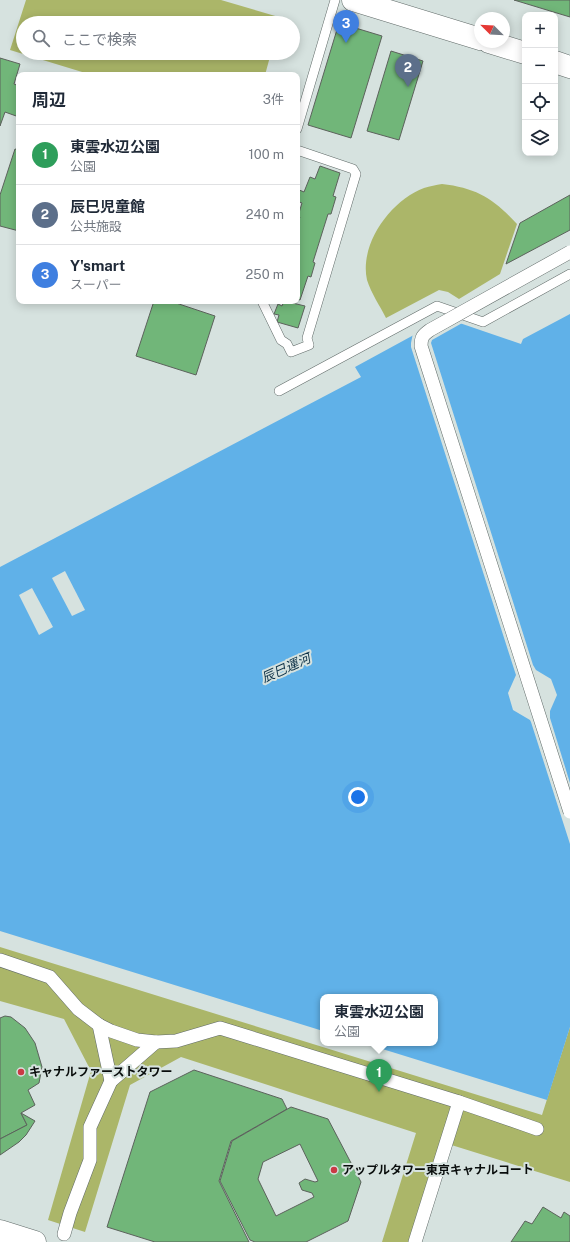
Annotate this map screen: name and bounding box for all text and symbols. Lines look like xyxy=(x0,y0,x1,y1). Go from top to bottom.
pin: 3 xyxy=(333,10,359,43)
north arrow xyxy=(474,12,510,48)
map controls xyxy=(522,12,558,156)
button: + xyxy=(522,12,558,48)
search box xyxy=(16,16,300,60)
icon: search xyxy=(30,27,52,49)
text: ここで検索 xyxy=(62,31,137,48)
button: − xyxy=(522,48,558,84)
pin: 2 xyxy=(395,54,421,87)
button: locate xyxy=(522,84,558,120)
text: 周辺 xyxy=(32,90,66,110)
text: 3件 xyxy=(263,92,284,107)
button: layers xyxy=(522,120,558,156)
text: 東雲水辺公園 xyxy=(70,138,160,155)
text: 1 xyxy=(42,147,48,162)
text: 100 m xyxy=(248,147,284,162)
text: 公園 xyxy=(70,159,96,174)
text: 辰巳児童館 xyxy=(70,198,145,215)
text: 2 xyxy=(41,207,49,222)
text: 240 m xyxy=(246,207,284,222)
text: 公共施設 xyxy=(70,219,122,234)
text: Y'smart xyxy=(70,257,125,274)
text: 3 xyxy=(41,267,49,282)
text: 250 m xyxy=(246,267,284,282)
text: スーパー xyxy=(70,277,122,292)
water label: 辰巳運河 xyxy=(259,649,316,685)
your location xyxy=(348,787,368,807)
popup xyxy=(320,994,438,1046)
text: 東雲水辺公園 xyxy=(334,1003,424,1020)
text: 公園 xyxy=(334,1024,360,1039)
pin: 1 xyxy=(366,1059,392,1092)
place label: キャナルファーストタワー xyxy=(29,1065,172,1079)
marker: キャナルファーストタワー xyxy=(16,1067,26,1077)
place label: アップルタワー東京キャナルコート xyxy=(342,1163,534,1177)
marker: アップルタワー東京キャナルコート xyxy=(329,1165,339,1175)

